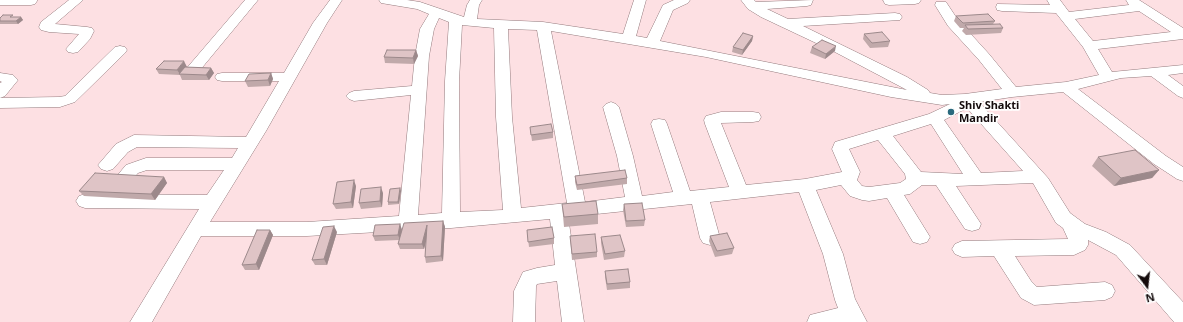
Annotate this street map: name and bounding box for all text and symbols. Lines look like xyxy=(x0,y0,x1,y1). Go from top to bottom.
place label: Shiv Shakti Mandir xyxy=(959,99,1019,125)
marker: Shiv Shakti Mandir xyxy=(946,107,956,117)
north arrow xyxy=(1127,266,1167,306)
text: N xyxy=(1144,290,1157,306)

